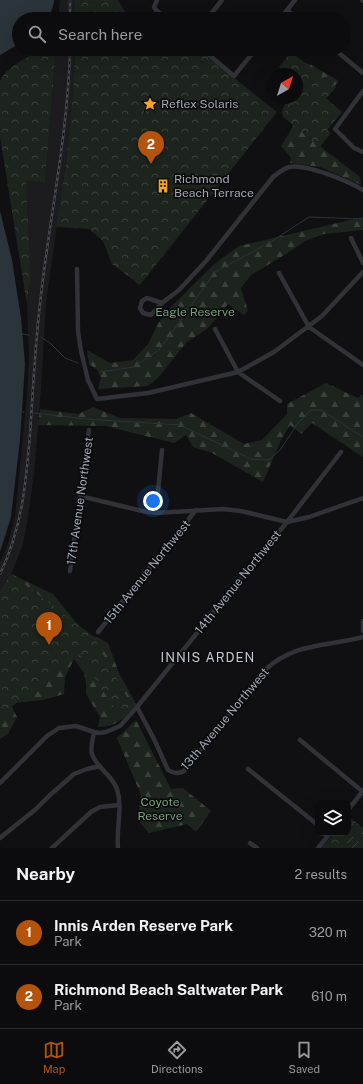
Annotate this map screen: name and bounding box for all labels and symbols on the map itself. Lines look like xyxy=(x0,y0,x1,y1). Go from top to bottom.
north arrow xyxy=(267,68,303,104)
place icon: Reflex Solaris xyxy=(142,96,158,112)
place label: Reflex Solaris xyxy=(161,97,238,111)
pin: 2 xyxy=(138,131,164,164)
place label: Richmond Beach Terrace xyxy=(174,172,254,200)
building icon: Richmond Beach Terrace xyxy=(155,178,171,194)
park label: Eagle Reserve xyxy=(155,305,235,319)
street label: 17th Avenue Northwest xyxy=(64,436,96,566)
your location xyxy=(143,491,163,511)
street label: 15th Avenue Northwest xyxy=(101,517,193,627)
street label: 14th Avenue Northwest xyxy=(192,527,284,637)
pin: 1 xyxy=(36,612,62,645)
district label: INNIS ARDEN xyxy=(161,650,255,665)
street label: 13th Avenue Northwest xyxy=(178,665,272,773)
park label: Coyote Reserve xyxy=(137,795,183,823)

